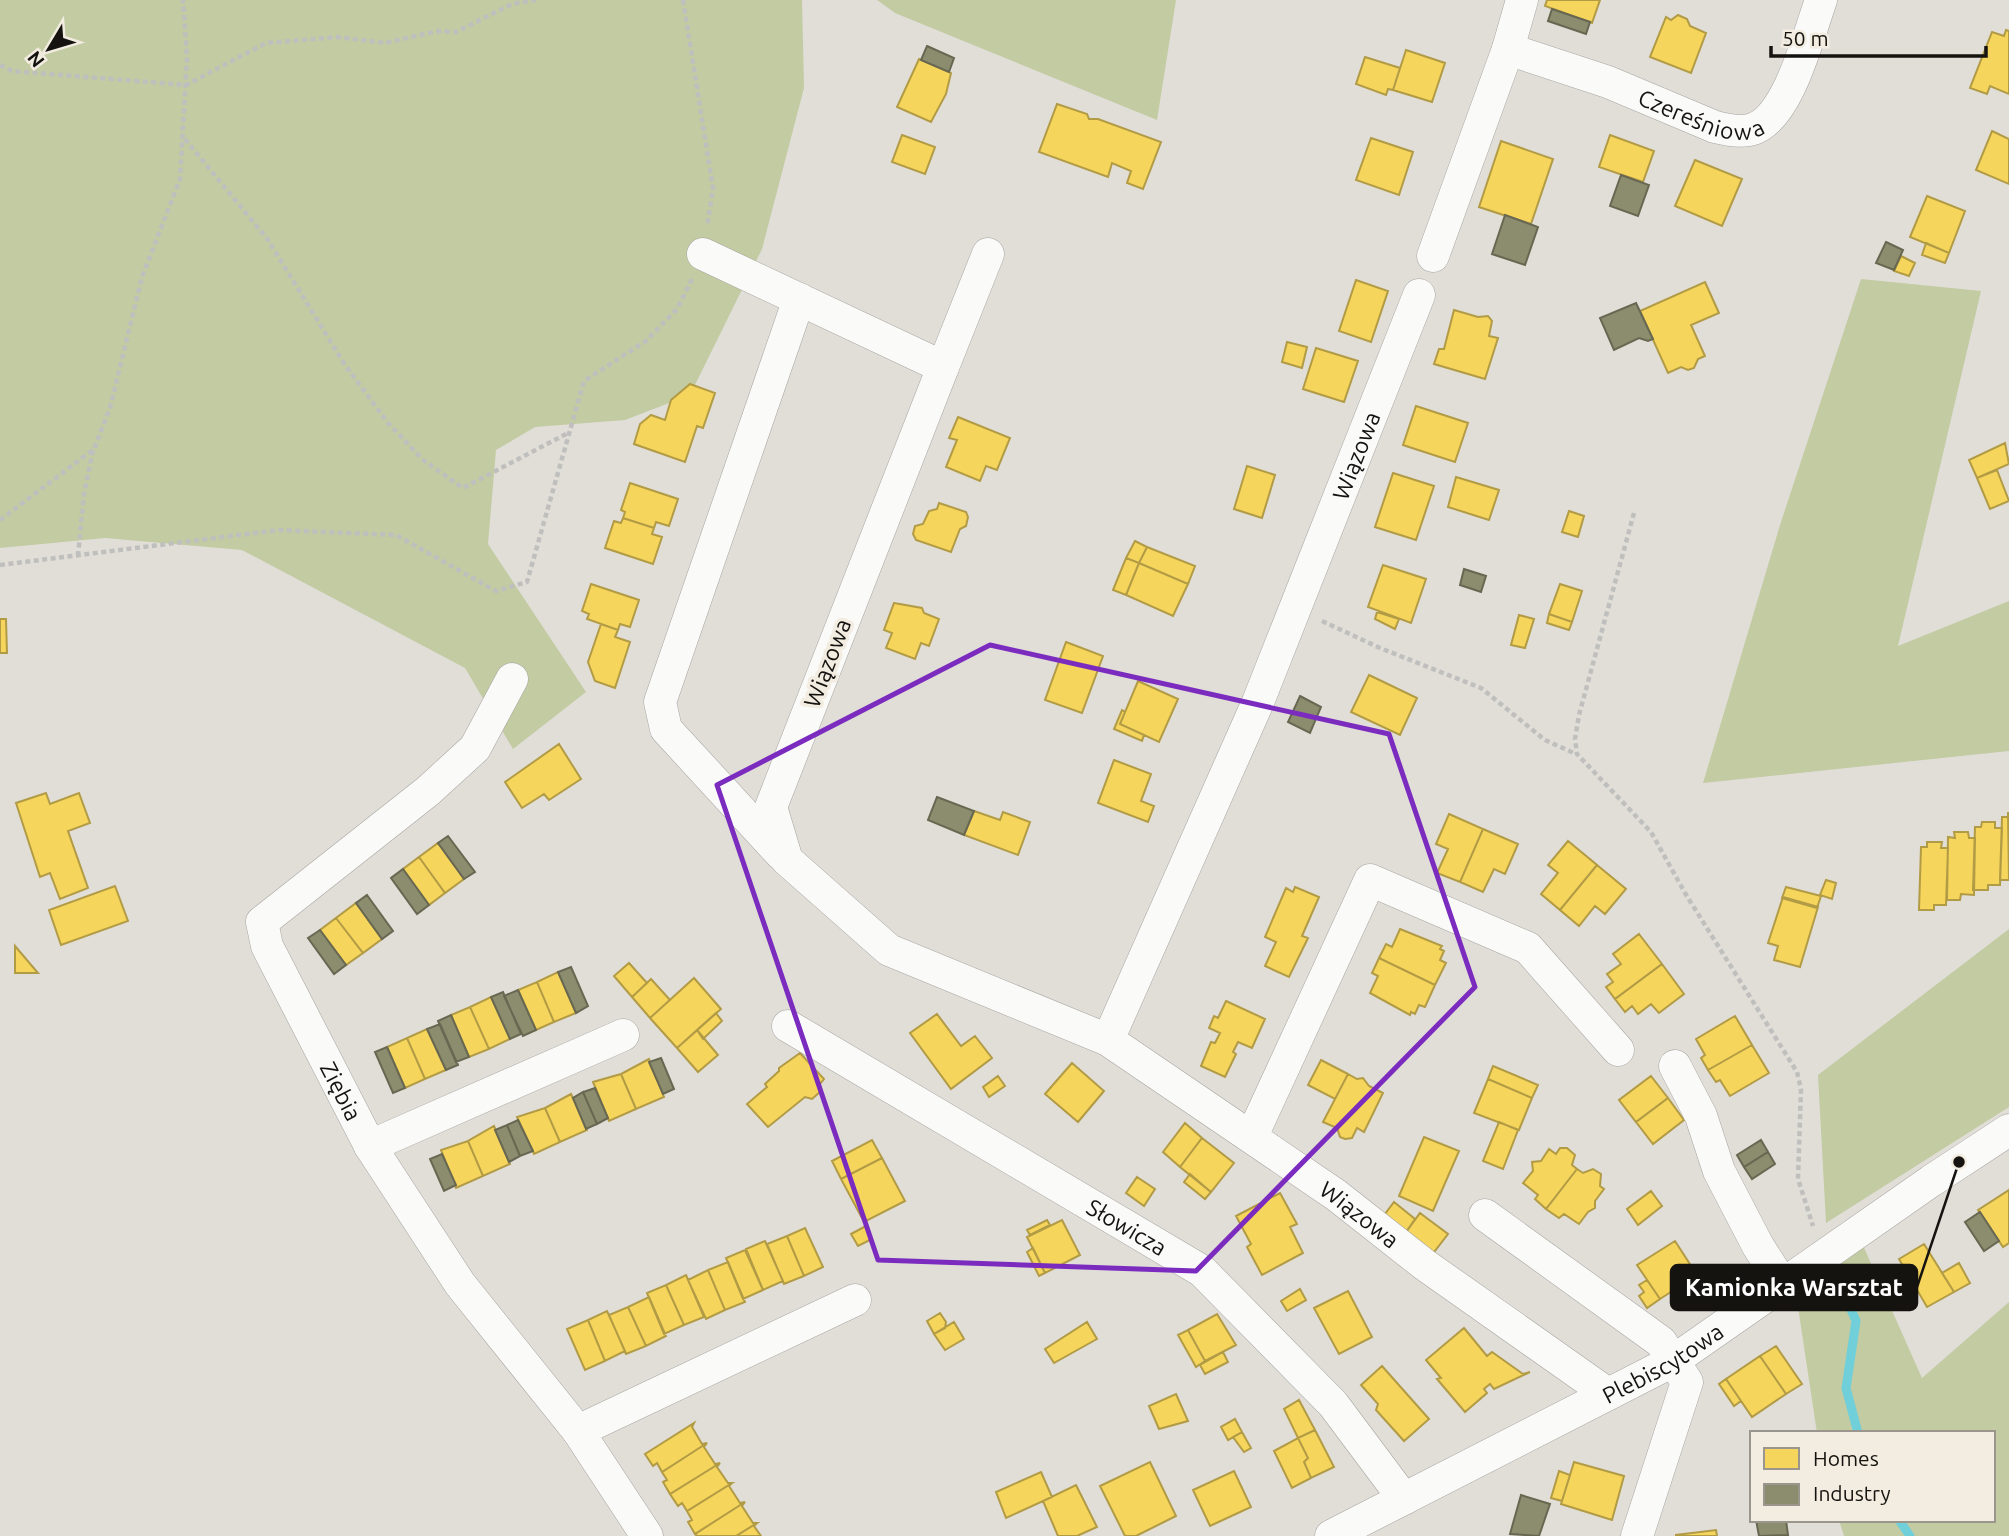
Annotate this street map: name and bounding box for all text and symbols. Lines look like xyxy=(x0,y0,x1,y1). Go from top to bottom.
north arrow xyxy=(14,14,84,84)
scale bar xyxy=(1771,14,1986,58)
text: 50 m xyxy=(1782,26,1829,50)
text: N xyxy=(23,47,49,72)
street label: Czereśniowa xyxy=(1635,84,1768,144)
street label: Wiązowa xyxy=(1327,408,1384,503)
street label: Wiązowa xyxy=(799,615,855,711)
street label: Ziębia xyxy=(316,1057,367,1124)
street label: Wiązowa xyxy=(1316,1176,1404,1252)
street label: Słowicza xyxy=(1083,1193,1171,1260)
callout: Kamionka Warsztat xyxy=(1671,1265,1917,1310)
text: Kamionka Warsztat xyxy=(1685,1274,1903,1301)
street label: Plebiscytowa xyxy=(1598,1318,1727,1408)
legend xyxy=(1750,1431,1995,1522)
text: Homes xyxy=(1813,1446,1879,1470)
text: Industry xyxy=(1813,1481,1891,1505)

